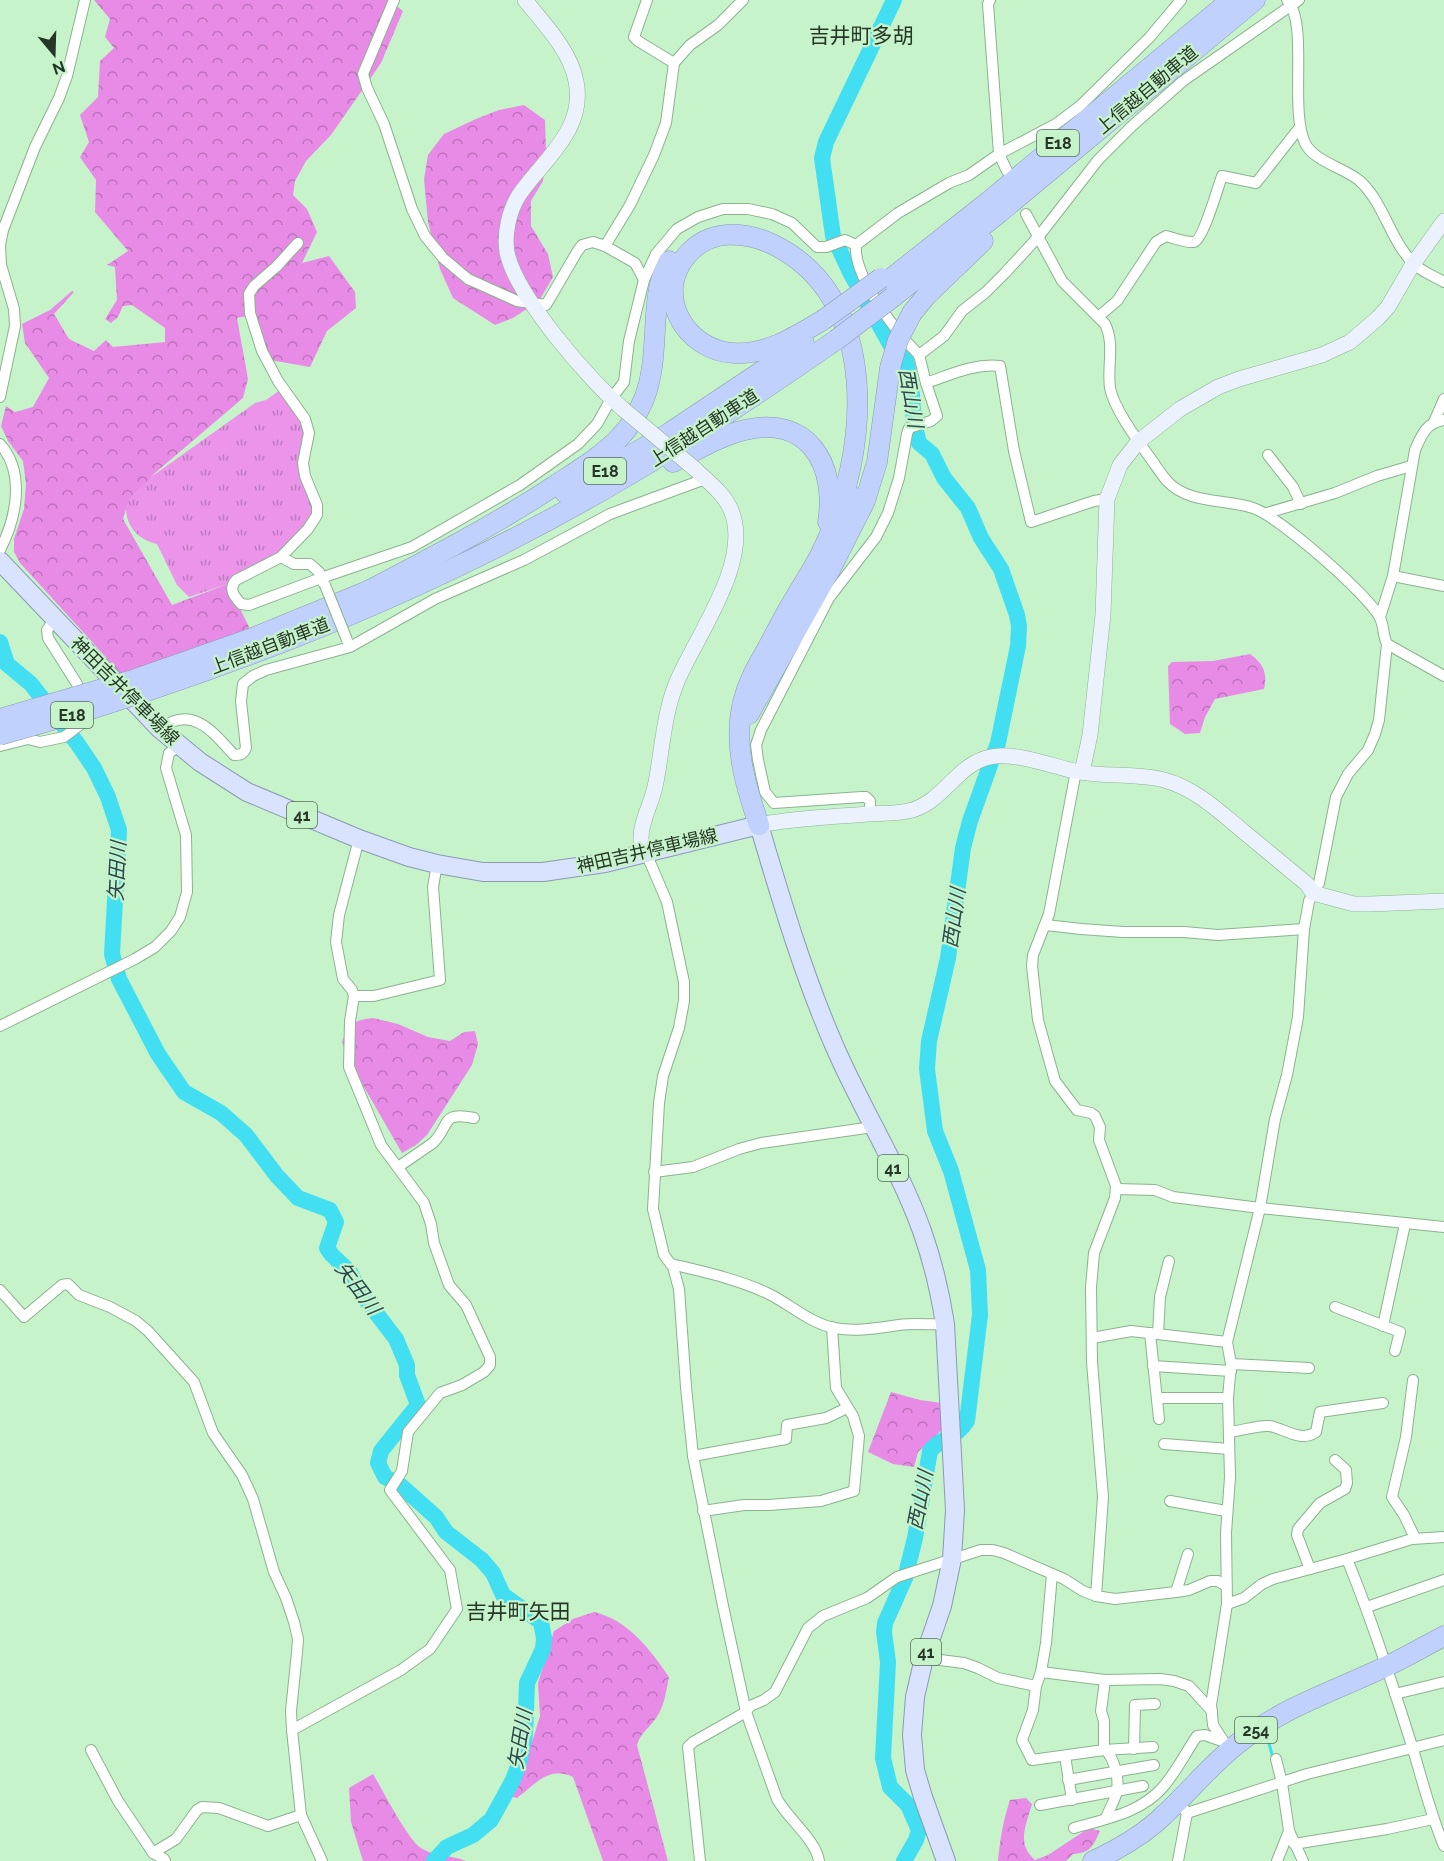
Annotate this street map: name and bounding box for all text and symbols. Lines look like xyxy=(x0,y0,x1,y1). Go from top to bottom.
district label: 吉井町多胡 xyxy=(809,23,914,48)
north arrow xyxy=(24,24,84,84)
street label: 上信越自動車道 xyxy=(1092,41,1202,138)
text: N xyxy=(50,57,68,79)
road number: E18 xyxy=(1037,130,1079,156)
water label: 西山川 xyxy=(894,366,928,432)
street label: 上信越自動車道 xyxy=(645,384,762,471)
road number: E18 xyxy=(584,458,626,484)
street label: 上信越自動車道 xyxy=(207,613,332,678)
street label: 神田吉井停車場線 xyxy=(67,632,184,749)
road number: E18 xyxy=(51,702,93,728)
road number: 41 xyxy=(287,802,317,828)
street label: 神田吉井停車場線 xyxy=(574,824,719,877)
water label: 矢田川 xyxy=(103,838,131,902)
water label: 西山川 xyxy=(938,885,970,949)
road number: 41 xyxy=(878,1155,908,1181)
water label: 矢田川 xyxy=(330,1257,387,1321)
water label: 西山川 xyxy=(902,1466,938,1532)
district label: 吉井町矢田 xyxy=(466,1599,571,1624)
road number: 41 xyxy=(911,1639,941,1665)
water label: 矢田川 xyxy=(503,1706,537,1771)
road number: 254 xyxy=(1235,1717,1277,1743)

